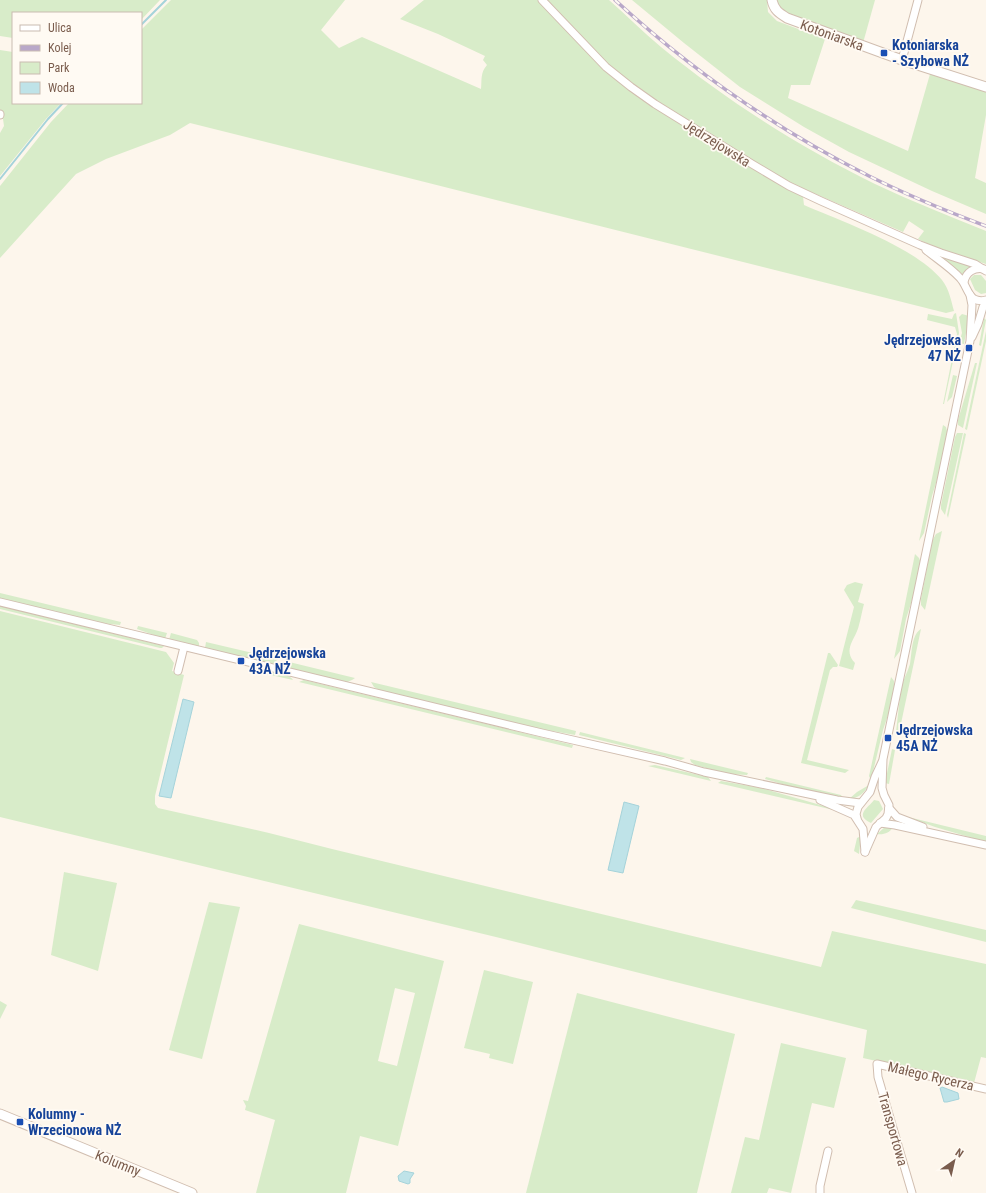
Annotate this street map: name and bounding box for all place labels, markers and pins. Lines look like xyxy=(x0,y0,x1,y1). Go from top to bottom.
place label: Kotoniarska - Szybowa NŻ xyxy=(892,37,969,69)
marker: Kotoniarska - Szybowa NŻ xyxy=(879,48,889,58)
place label: Jędrzejowska 47 NŻ xyxy=(884,332,961,364)
marker: Jędrzejowska 47 NŻ xyxy=(964,343,974,353)
place label: Jędrzejowska 43A NŻ xyxy=(249,645,326,677)
marker: Jędrzejowska 43A NŻ xyxy=(236,656,246,666)
place label: Jędrzejowska 45A NŻ xyxy=(896,722,973,754)
marker: Jędrzejowska 45A NŻ xyxy=(883,733,893,743)
place label: Kolumny - Wrzecionowa NŻ xyxy=(28,1106,121,1138)
marker: Kolumny - Wrzecionowa NŻ xyxy=(15,1117,25,1127)

